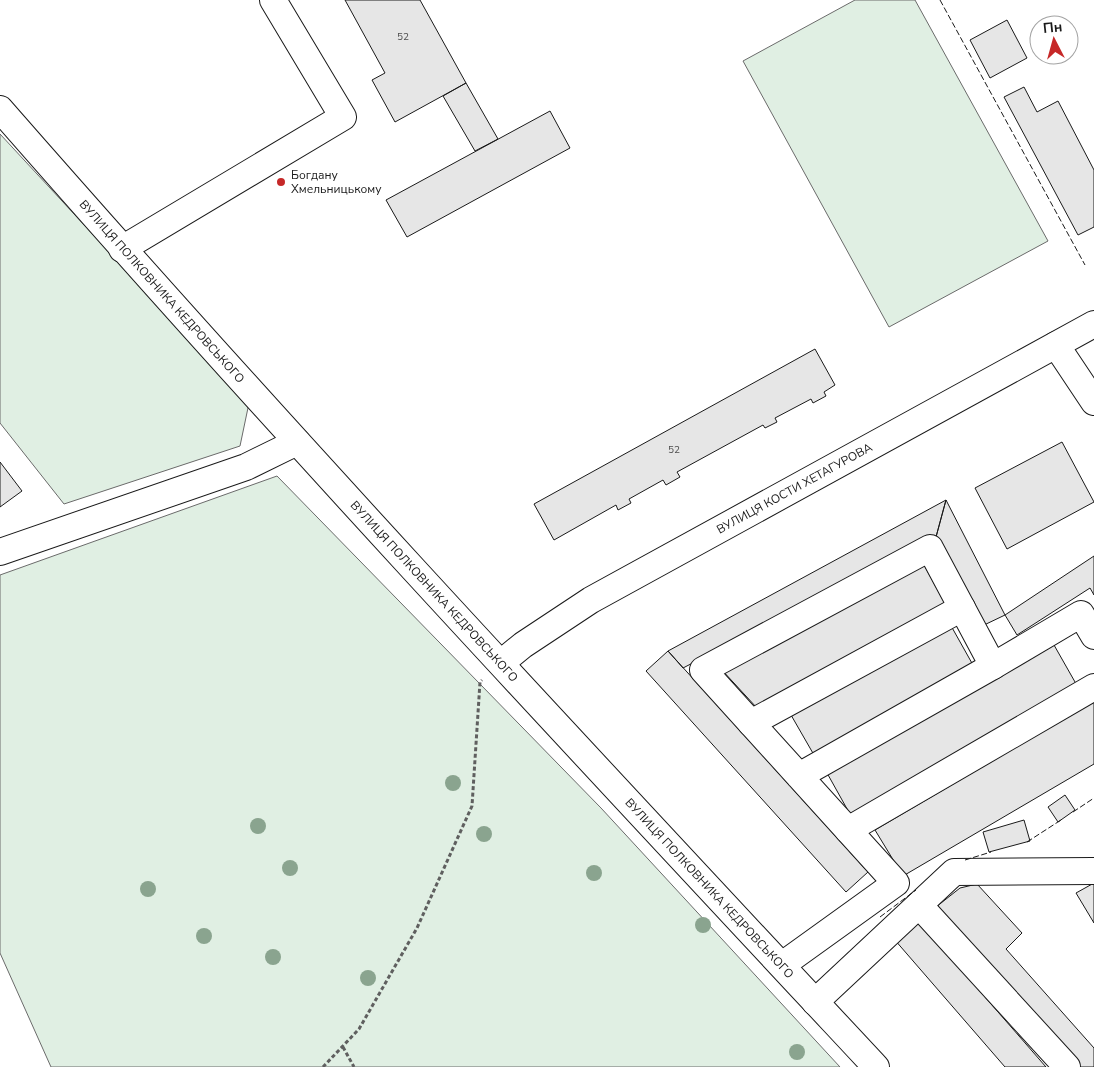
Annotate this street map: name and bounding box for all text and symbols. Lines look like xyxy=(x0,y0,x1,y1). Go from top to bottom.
north arrow xyxy=(1029,15,1079,65)
text: Пн xyxy=(1042,17,1063,38)
house number: 52 xyxy=(397,30,409,44)
place label: Богдану Хмельницькому xyxy=(291,167,382,197)
marker: Богдану Хмельницькому xyxy=(275,176,287,188)
street label: ВУЛИЦЯ ПОЛКОВНИКА КЕДРОВСЬКОГО xyxy=(76,197,248,387)
street label: ВУЛИЦЯ КОСТИ ХЕТАГУРОВА xyxy=(714,439,875,538)
house number: 52 xyxy=(668,443,680,457)
street label: ВУЛИЦЯ ПОЛКОВНИКА КЕДРОВСЬКОГО xyxy=(347,497,522,685)
street label: ВУЛИЦЯ ПОЛКОВНИКА КЕДРОВСЬКОГО xyxy=(621,795,797,982)

